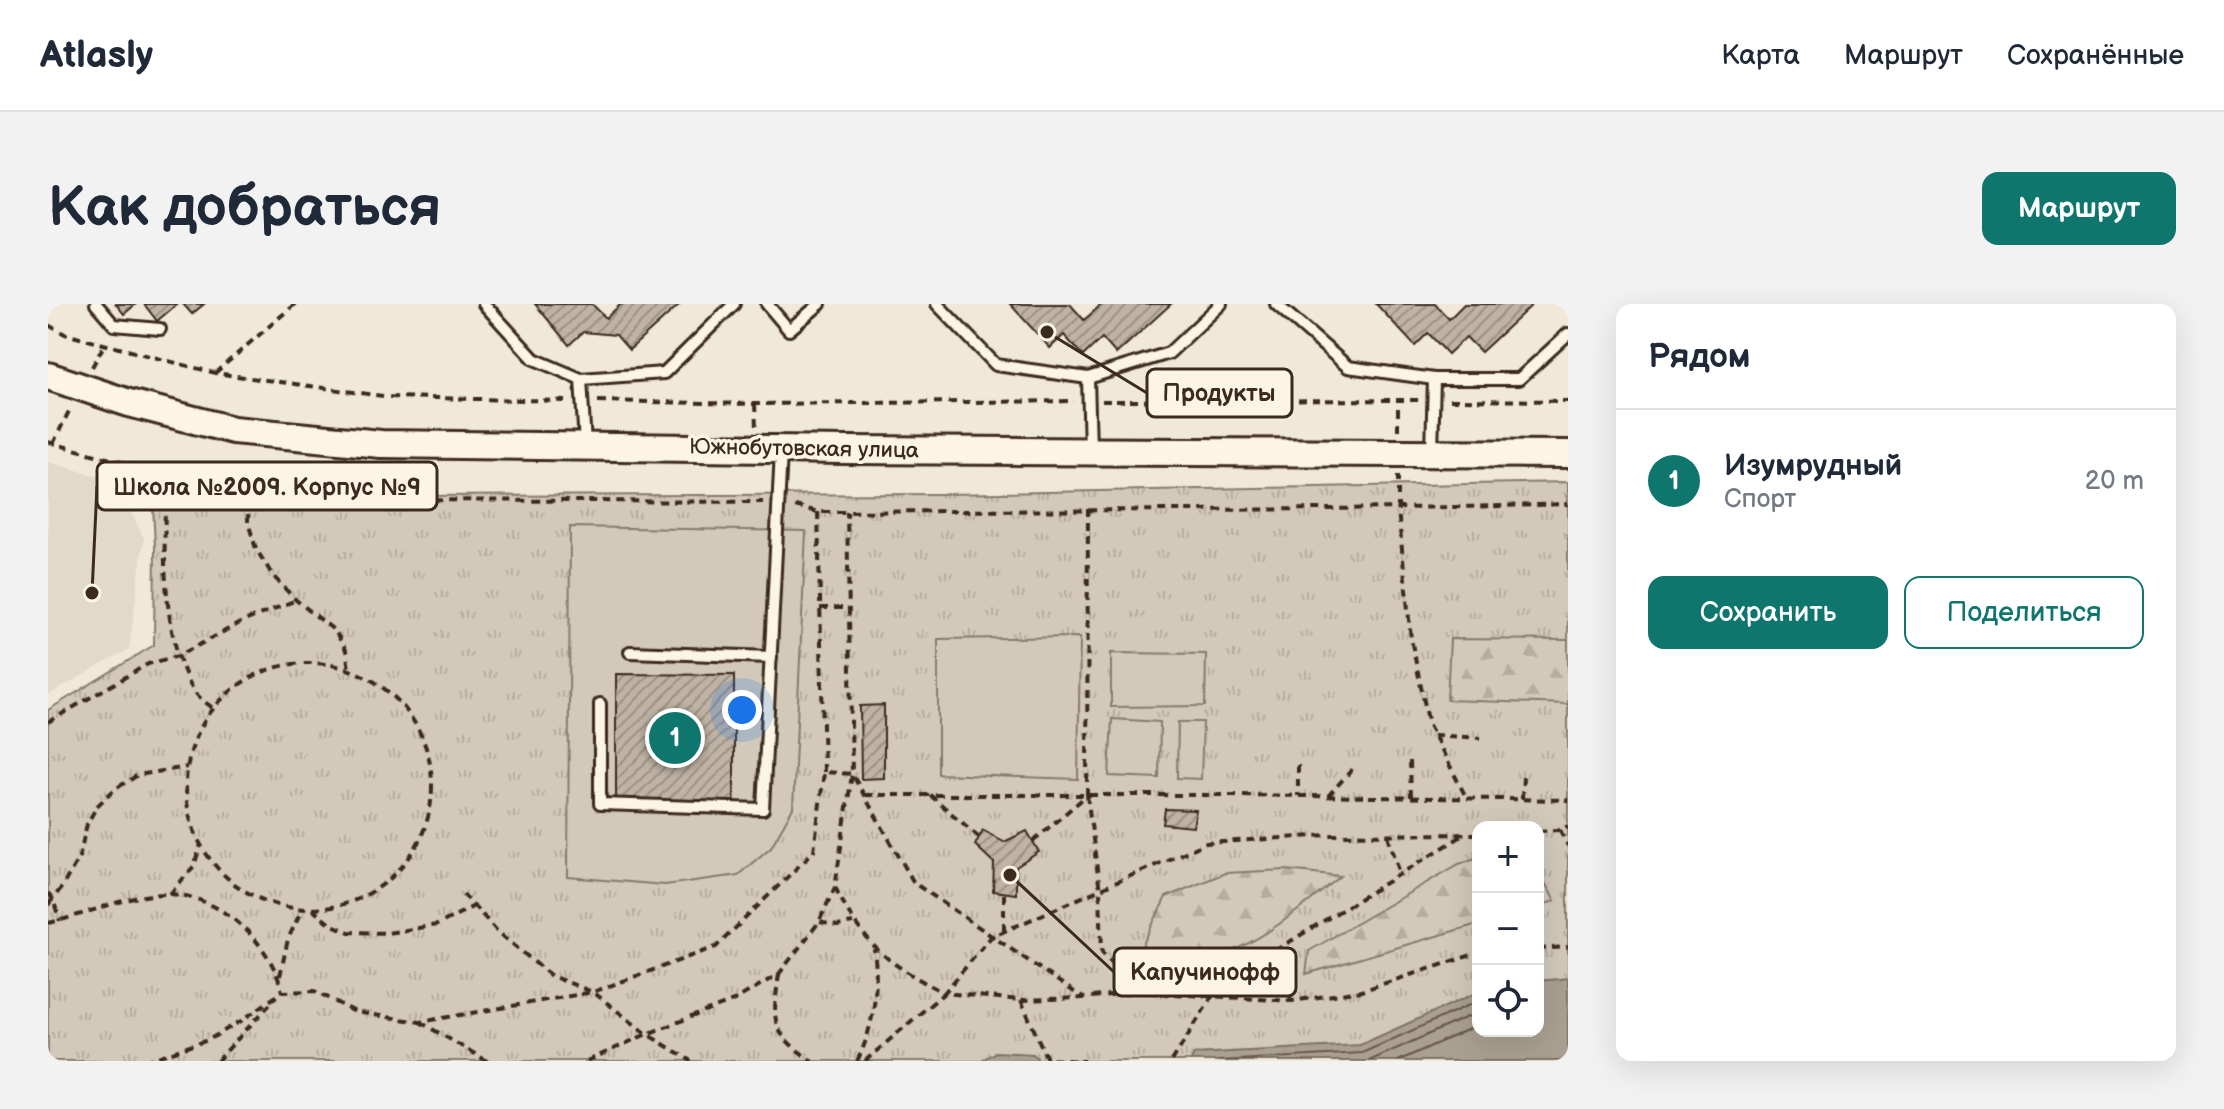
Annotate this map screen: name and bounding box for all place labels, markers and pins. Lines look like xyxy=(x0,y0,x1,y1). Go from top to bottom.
callout: Продукты xyxy=(1147,369,1292,417)
callout: Школа №2009. Корпус №9 xyxy=(97,462,437,510)
pin: 1 xyxy=(649,708,701,768)
callout: Капучинофф xyxy=(1114,948,1296,996)

